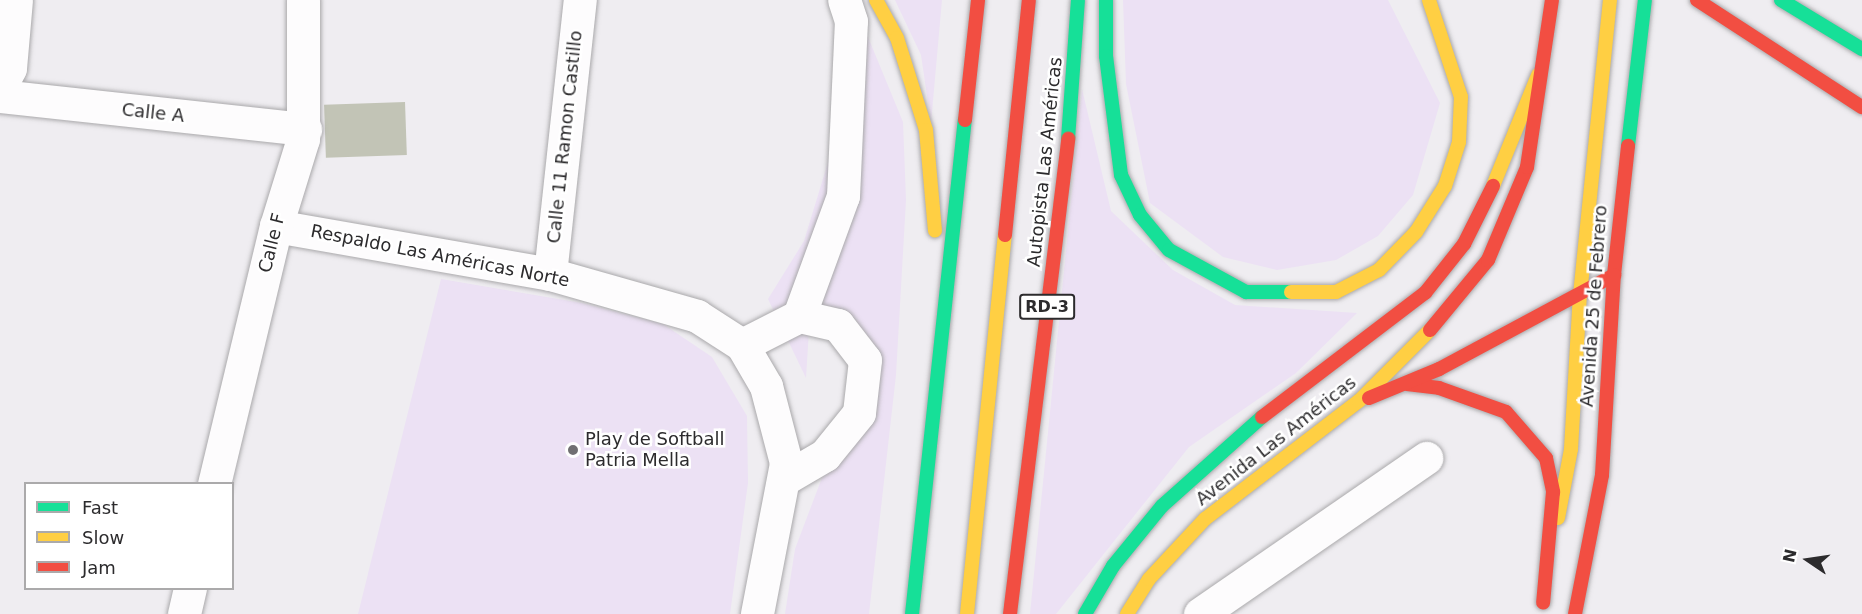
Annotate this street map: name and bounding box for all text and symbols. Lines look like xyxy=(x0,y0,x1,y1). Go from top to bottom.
street label: Calle 11 Ramon Castillo xyxy=(543,30,587,244)
street label: Autopista Las Américas xyxy=(1023,56,1067,268)
street label: Calle A xyxy=(121,99,185,127)
street label: Avenida 25 de Febrero xyxy=(1576,204,1612,408)
street label: Calle F xyxy=(254,211,290,275)
street label: Respaldo Las Américas Norte xyxy=(309,220,571,292)
road number: RD-3 xyxy=(1018,294,1076,320)
street label: Avenida Las Américas xyxy=(1192,372,1360,510)
place label: Play de Softball Patria Mella xyxy=(585,429,724,472)
marker: Play de Softball Patria Mella xyxy=(566,443,580,457)
legend xyxy=(24,482,234,590)
text: Fast xyxy=(82,497,118,518)
text: Slow xyxy=(82,527,124,548)
north arrow xyxy=(1778,530,1838,590)
text: N xyxy=(1779,547,1801,565)
text: Jam xyxy=(82,557,116,578)

